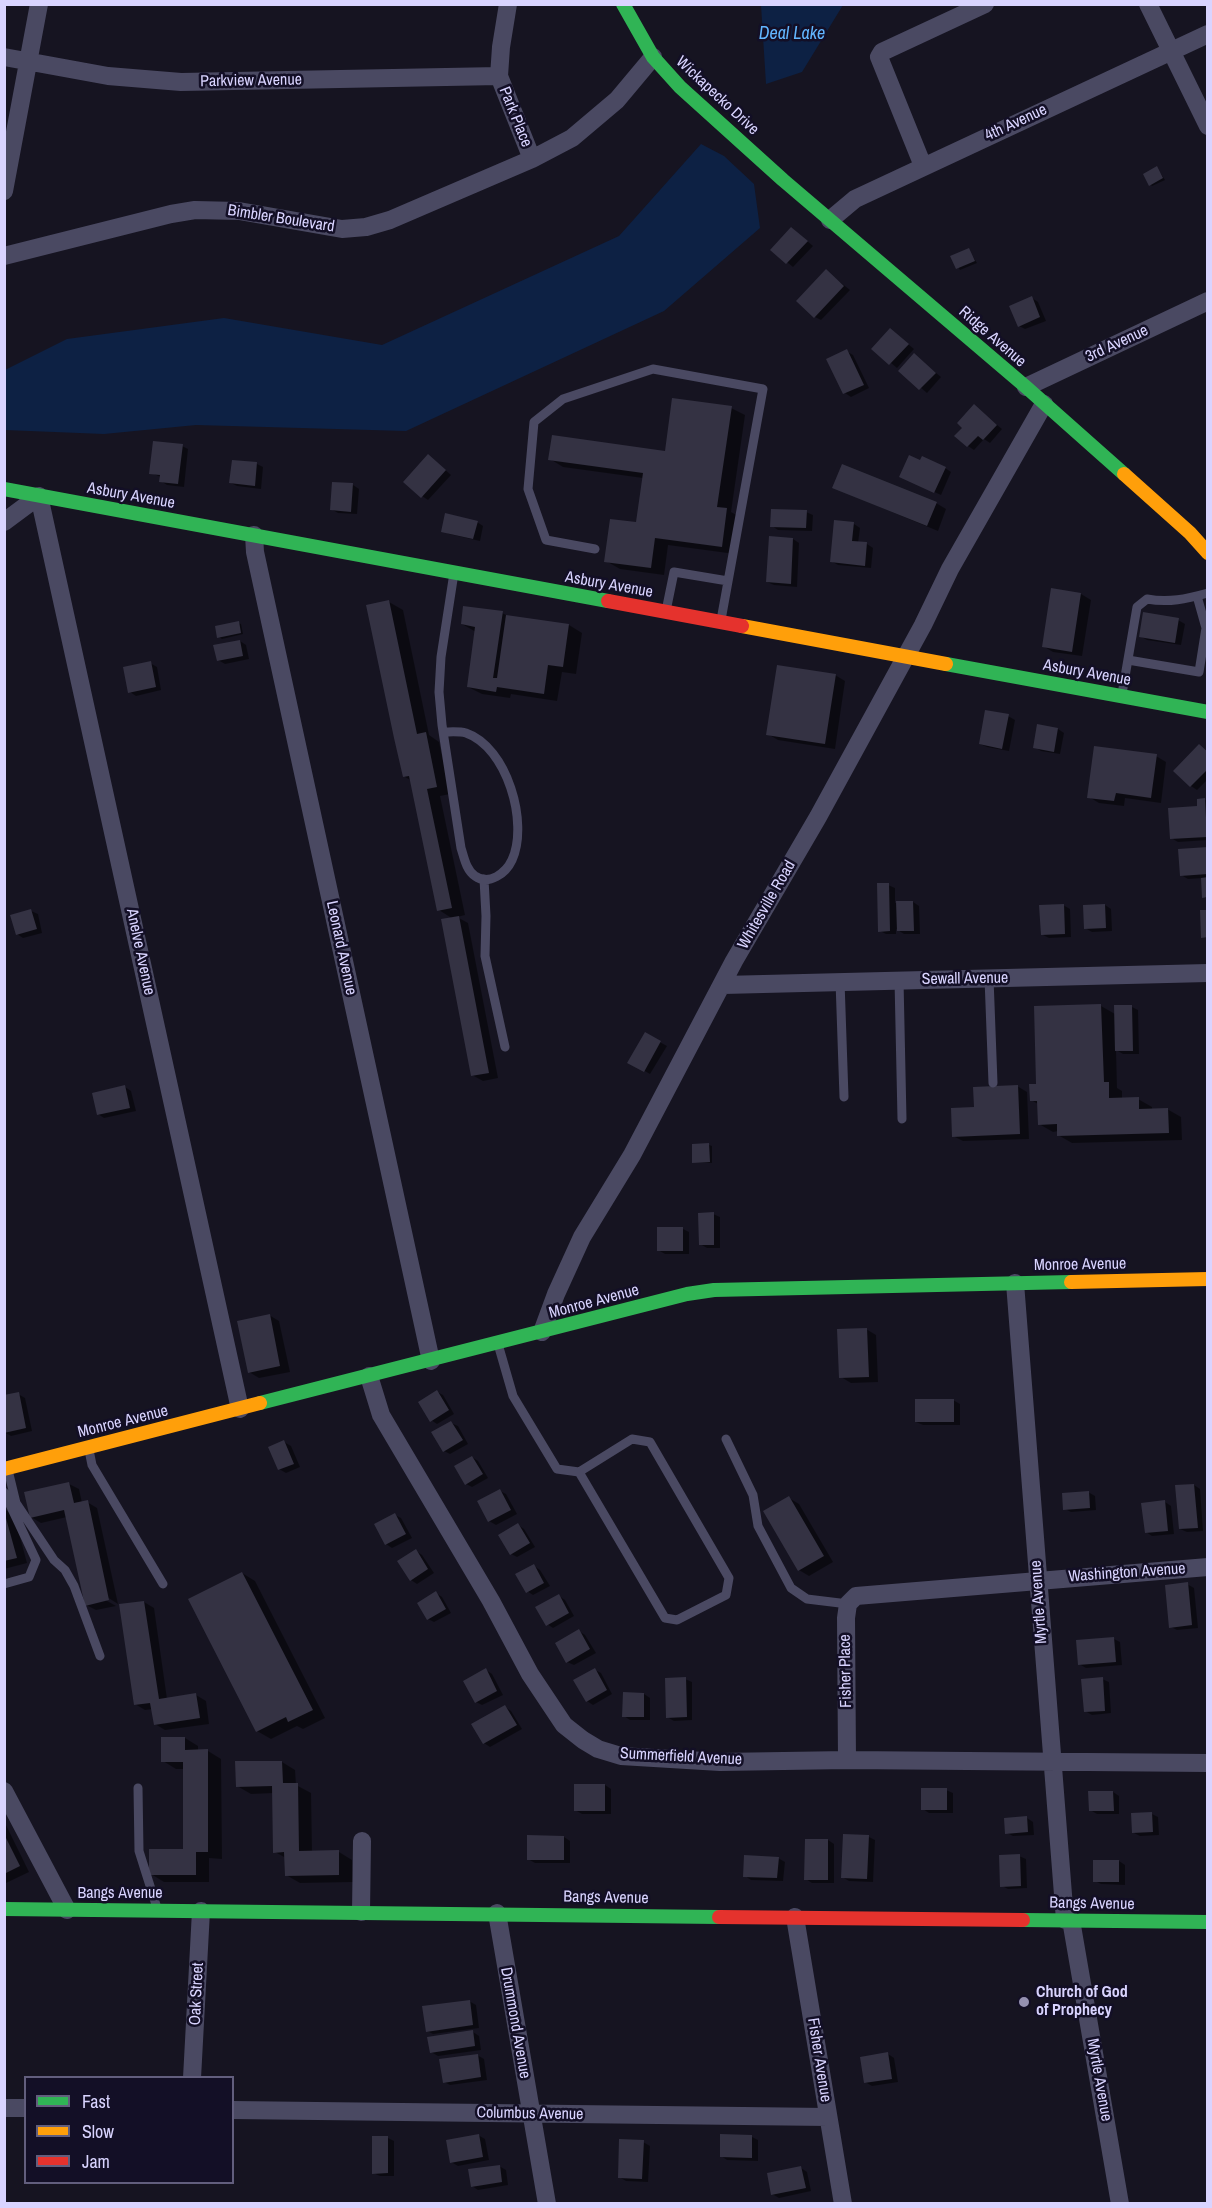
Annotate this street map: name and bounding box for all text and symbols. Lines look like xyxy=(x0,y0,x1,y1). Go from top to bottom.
water label: Deal Lake xyxy=(759,23,825,45)
street label: Wickapecko Drive xyxy=(672,53,762,139)
street label: Parkview Avenue xyxy=(200,71,302,91)
street label: Park Place xyxy=(494,84,536,150)
street label: 4th Avenue xyxy=(982,100,1050,146)
street label: Bimbler Boulevard xyxy=(226,201,336,237)
street label: Ridge Avenue xyxy=(954,303,1030,371)
street label: 3rd Avenue xyxy=(1083,321,1151,367)
street label: Asbury Avenue xyxy=(86,479,176,513)
street label: Asbury Avenue xyxy=(564,568,654,602)
street label: Asbury Avenue xyxy=(1042,656,1132,690)
street label: Whitesville Road xyxy=(734,857,800,953)
street label: Leonard Avenue xyxy=(322,899,360,997)
street label: Anelve Avenue xyxy=(121,907,159,997)
street label: Sewall Avenue xyxy=(922,969,1008,989)
street label: Monroe Avenue xyxy=(1034,1255,1126,1275)
street label: Monroe Avenue xyxy=(547,1281,641,1323)
street label: Monroe Avenue xyxy=(76,1402,170,1442)
street label: Washington Avenue xyxy=(1068,1559,1186,1587)
street label: Myrtle Avenue xyxy=(1027,1560,1051,1644)
street label: Fisher Place xyxy=(836,1634,856,1708)
street label: Summerfield Avenue xyxy=(619,1744,743,1770)
street label: Bangs Avenue xyxy=(77,1884,163,1904)
street label: Bangs Avenue xyxy=(563,1888,649,1908)
street label: Bangs Avenue xyxy=(1049,1894,1135,1914)
street label: Oak Street xyxy=(186,1962,208,2026)
street label: Drummond Avenue xyxy=(496,1966,534,2080)
place label: Church of God of Prophecy xyxy=(1036,1983,1128,2021)
marker: Church of God of Prophecy xyxy=(1017,1995,1031,2009)
street label: Fisher Avenue xyxy=(803,2016,835,2104)
street label: Myrtle Avenue xyxy=(1082,2037,1116,2123)
legend xyxy=(24,2076,234,2184)
text: Fast xyxy=(82,2089,110,2114)
street label: Columbus Avenue xyxy=(476,2103,584,2125)
text: Slow xyxy=(82,2119,114,2144)
text: Jam xyxy=(82,2149,110,2174)

